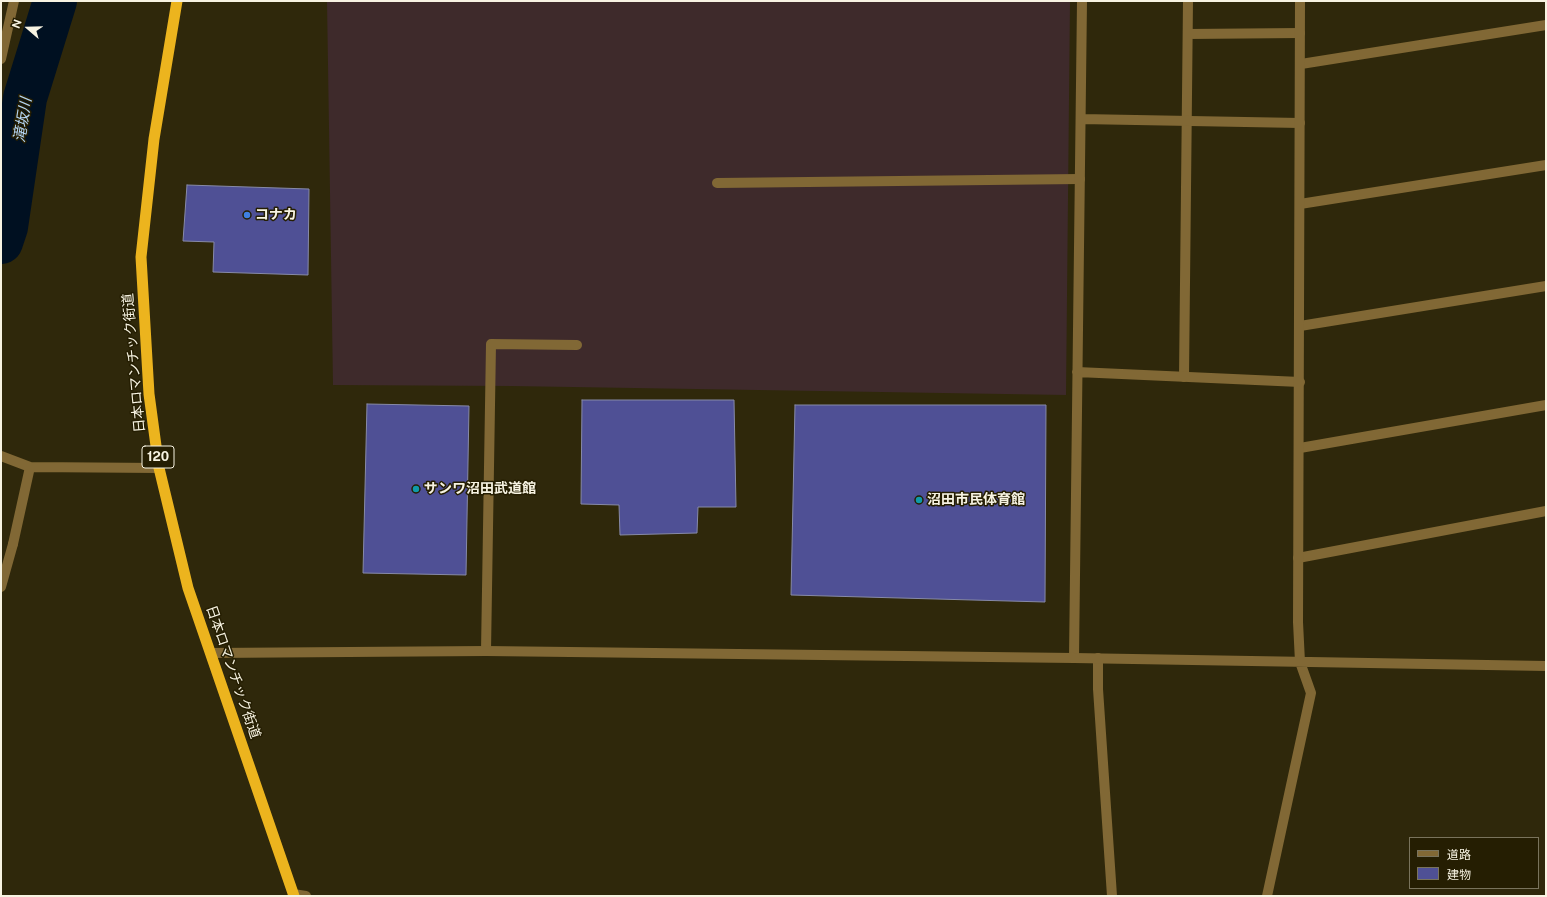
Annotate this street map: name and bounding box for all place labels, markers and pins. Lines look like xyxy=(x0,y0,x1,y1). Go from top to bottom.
place label: コナカ xyxy=(255,207,297,223)
marker: コナカ xyxy=(242,210,252,220)
place label: サンワ沼田武道館 xyxy=(424,481,536,497)
marker: サンワ沼田武道館 xyxy=(411,484,421,494)
place label: 沼田市民体育館 xyxy=(927,492,1025,508)
marker: 沼田市民体育館 xyxy=(914,495,924,505)

